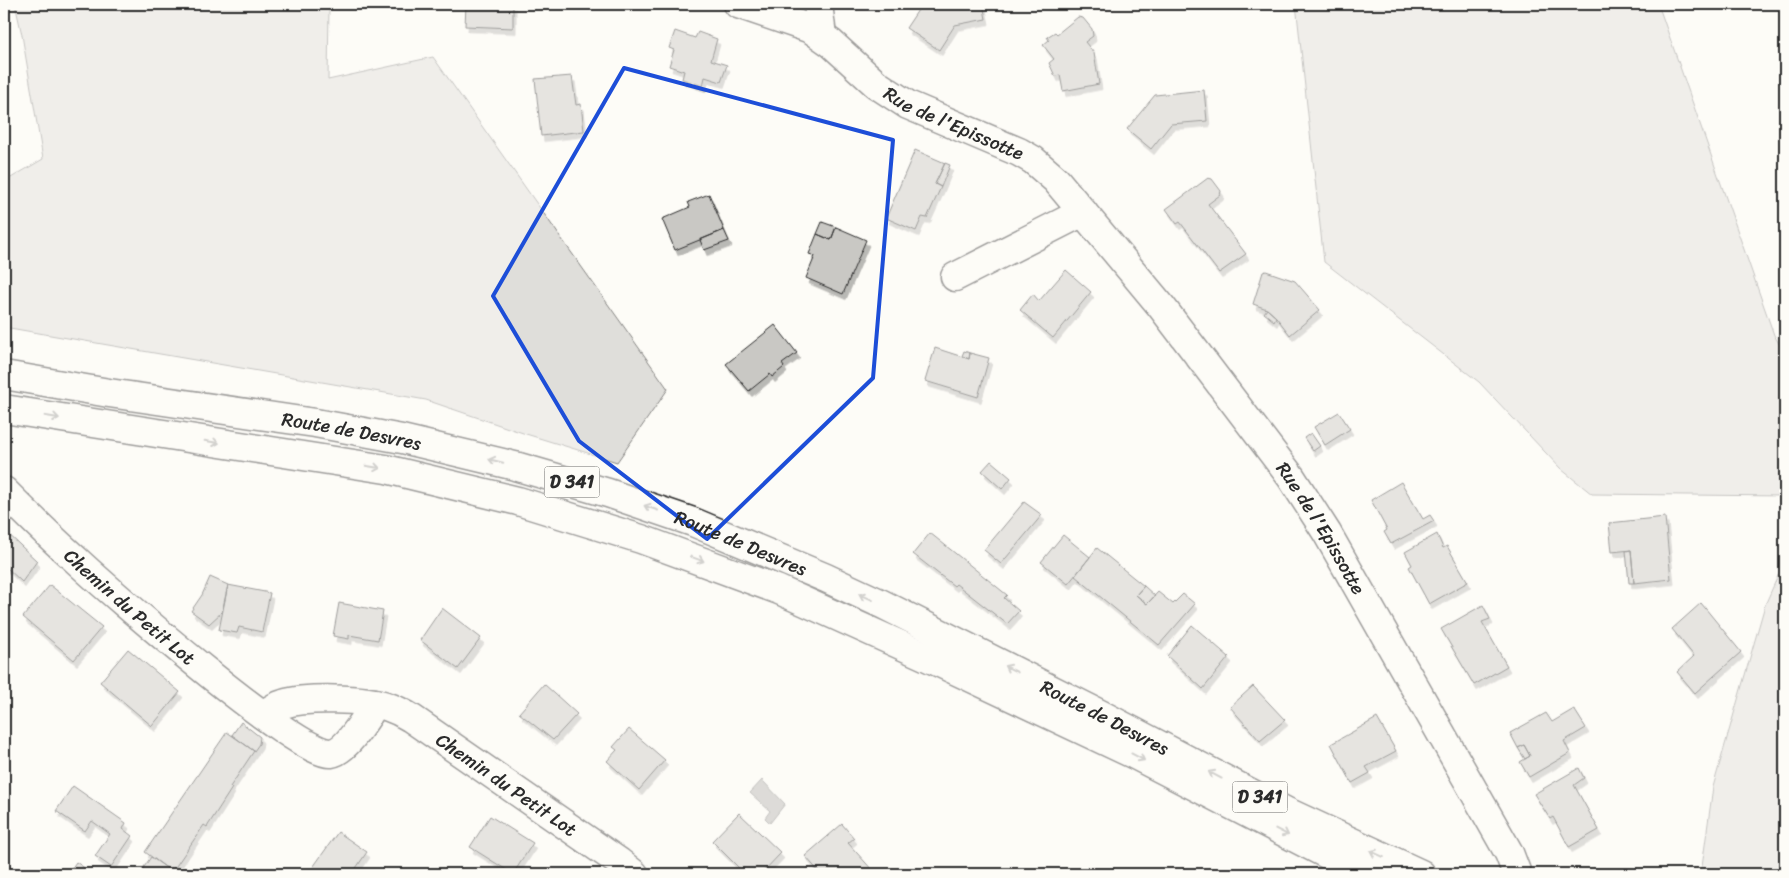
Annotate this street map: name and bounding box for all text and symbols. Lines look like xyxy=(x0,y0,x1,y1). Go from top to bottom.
street label: Rue de l'Epissotte xyxy=(877,77,1029,169)
street label: Route de Desvres xyxy=(280,402,425,460)
one-way arrow xyxy=(43,412,59,422)
one-way arrow xyxy=(204,437,220,447)
street label: Rue de l'Epissotte xyxy=(1268,454,1375,601)
one-way arrow xyxy=(488,456,504,465)
one-way arrow xyxy=(365,463,381,472)
road number: D 341 xyxy=(544,467,600,498)
street label: Route de Desvres xyxy=(670,501,812,585)
one-way arrow xyxy=(644,503,660,512)
street label: Chemin du Petit Lot xyxy=(56,540,203,674)
one-way arrow xyxy=(689,555,705,564)
one-way arrow xyxy=(859,591,874,601)
one-way arrow xyxy=(1004,664,1019,674)
street label: Route de Desvres xyxy=(1034,671,1175,765)
street label: Chemin du Petit Lot xyxy=(429,724,584,845)
one-way arrow xyxy=(1130,752,1145,762)
one-way arrow xyxy=(1208,770,1223,779)
road number: D 341 xyxy=(1232,782,1288,812)
one-way arrow xyxy=(1274,828,1289,837)
one-way arrow xyxy=(1370,848,1385,858)

